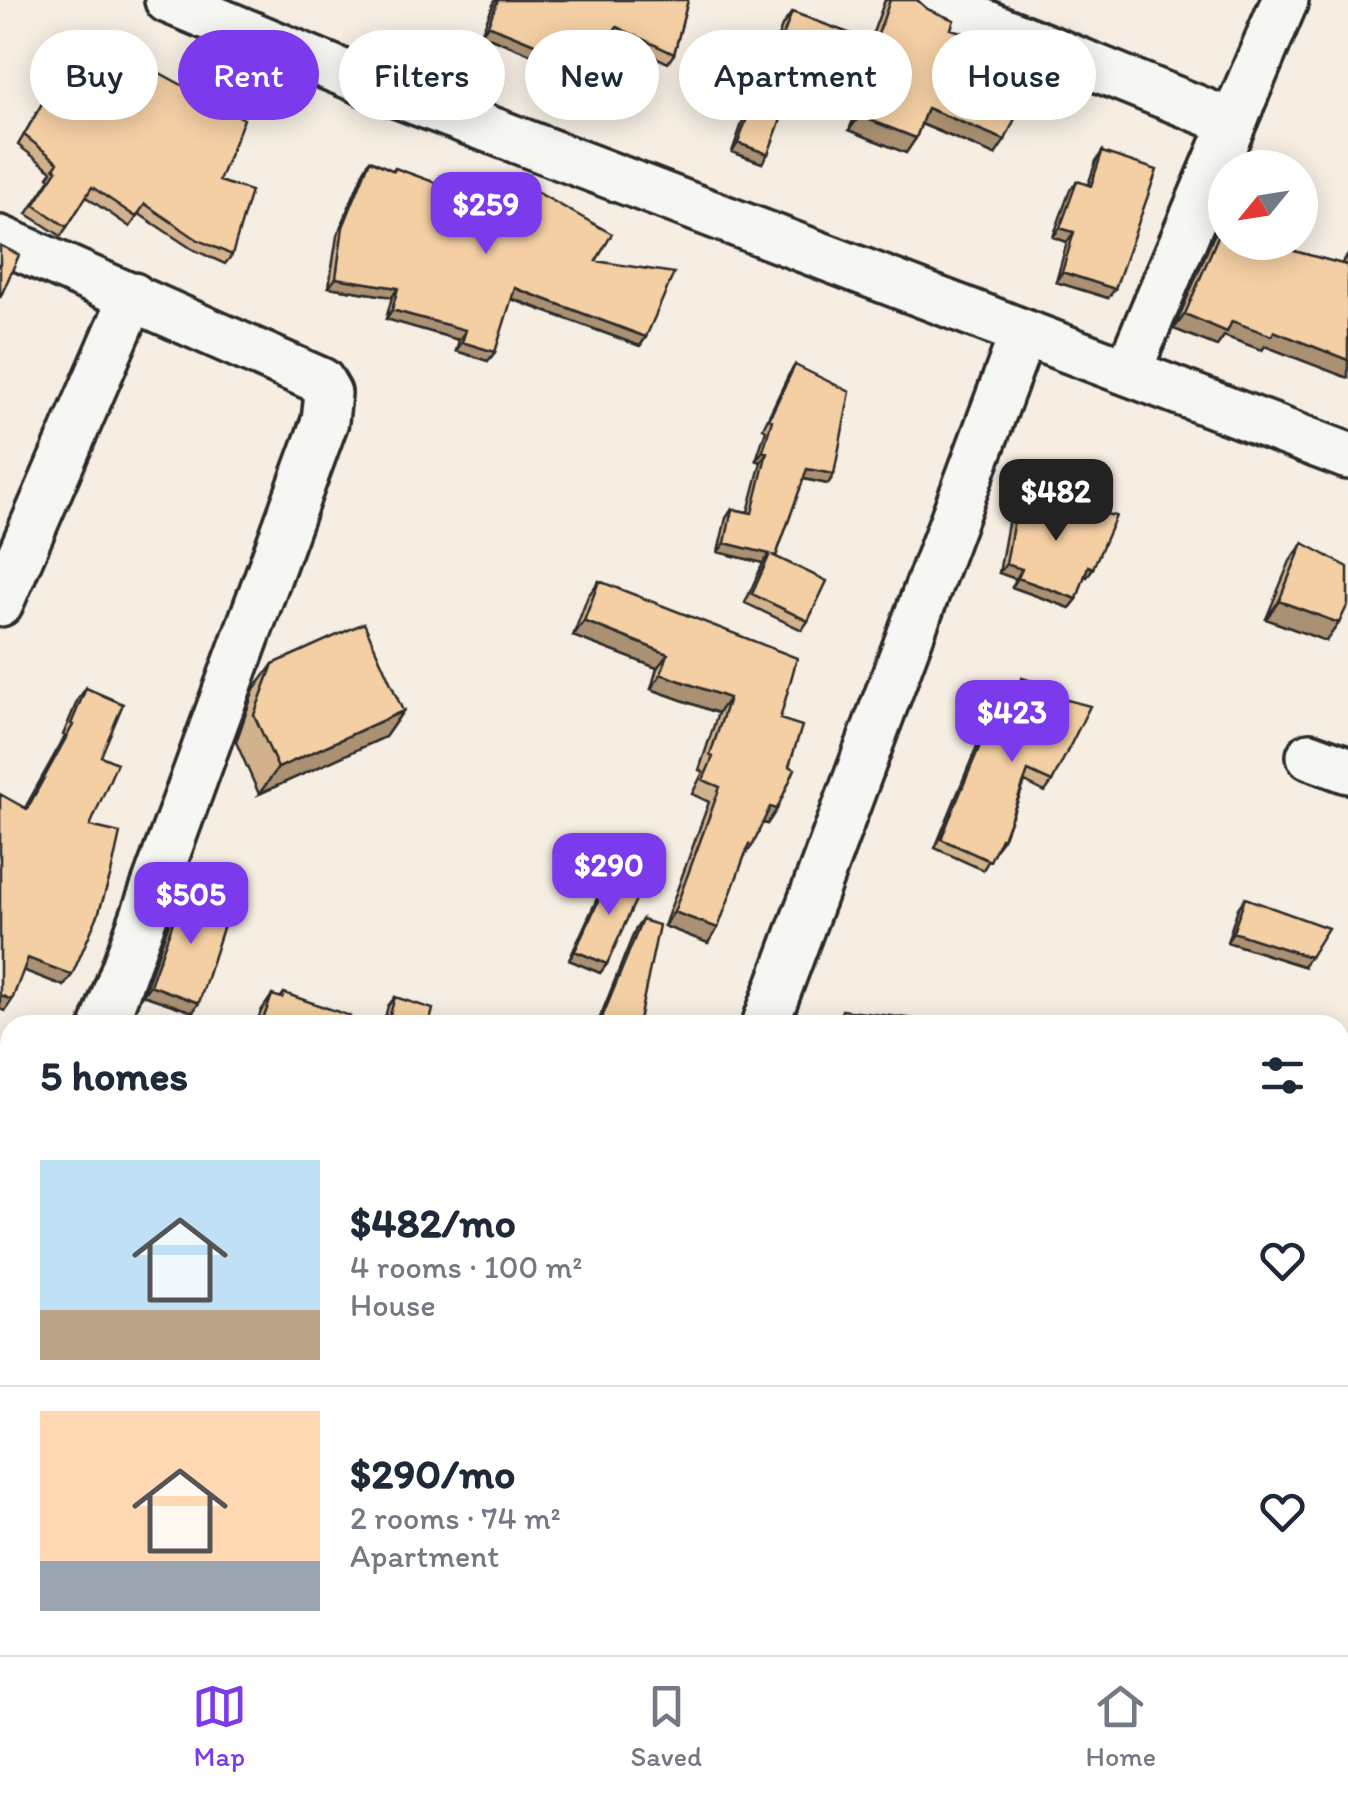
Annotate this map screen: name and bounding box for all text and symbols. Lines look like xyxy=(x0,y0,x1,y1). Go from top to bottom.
chip: Buy xyxy=(30,30,158,120)
chip: Rent xyxy=(178,30,319,120)
chip: Filters xyxy=(339,30,505,120)
chip: New xyxy=(525,30,659,120)
chip: Apartment xyxy=(679,30,912,120)
chip: House xyxy=(932,30,1096,120)
north arrow xyxy=(1208,150,1318,260)
map controls xyxy=(1208,150,1318,260)
pin: $259 xyxy=(427,172,545,257)
text: $259 xyxy=(453,185,519,223)
pin: $482 xyxy=(997,459,1115,544)
text: $482 xyxy=(1021,472,1091,510)
pin: $423 xyxy=(953,680,1071,765)
text: $423 xyxy=(977,693,1047,731)
pin: $290 xyxy=(550,833,668,918)
text: $290 xyxy=(574,846,644,884)
pin: $505 xyxy=(132,862,250,947)
text: $505 xyxy=(156,875,226,913)
icon: filters xyxy=(1255,1048,1310,1103)
text: 5 homes xyxy=(40,1050,188,1101)
text: $482/mo xyxy=(350,1197,516,1248)
icon: home xyxy=(120,1200,240,1320)
icon: heart xyxy=(1255,1233,1310,1288)
text: 4 rooms · 100 m² xyxy=(350,1248,582,1286)
text: House xyxy=(350,1286,436,1324)
text: $290/mo xyxy=(350,1448,516,1499)
icon: home xyxy=(120,1451,240,1571)
icon: heart xyxy=(1255,1484,1310,1539)
text: 2 rooms · 74 m² xyxy=(350,1499,561,1537)
text: Apartment xyxy=(350,1537,499,1575)
tab: Map xyxy=(192,1679,247,1773)
tab: Saved xyxy=(630,1679,702,1773)
tab: Home xyxy=(1086,1679,1156,1773)

